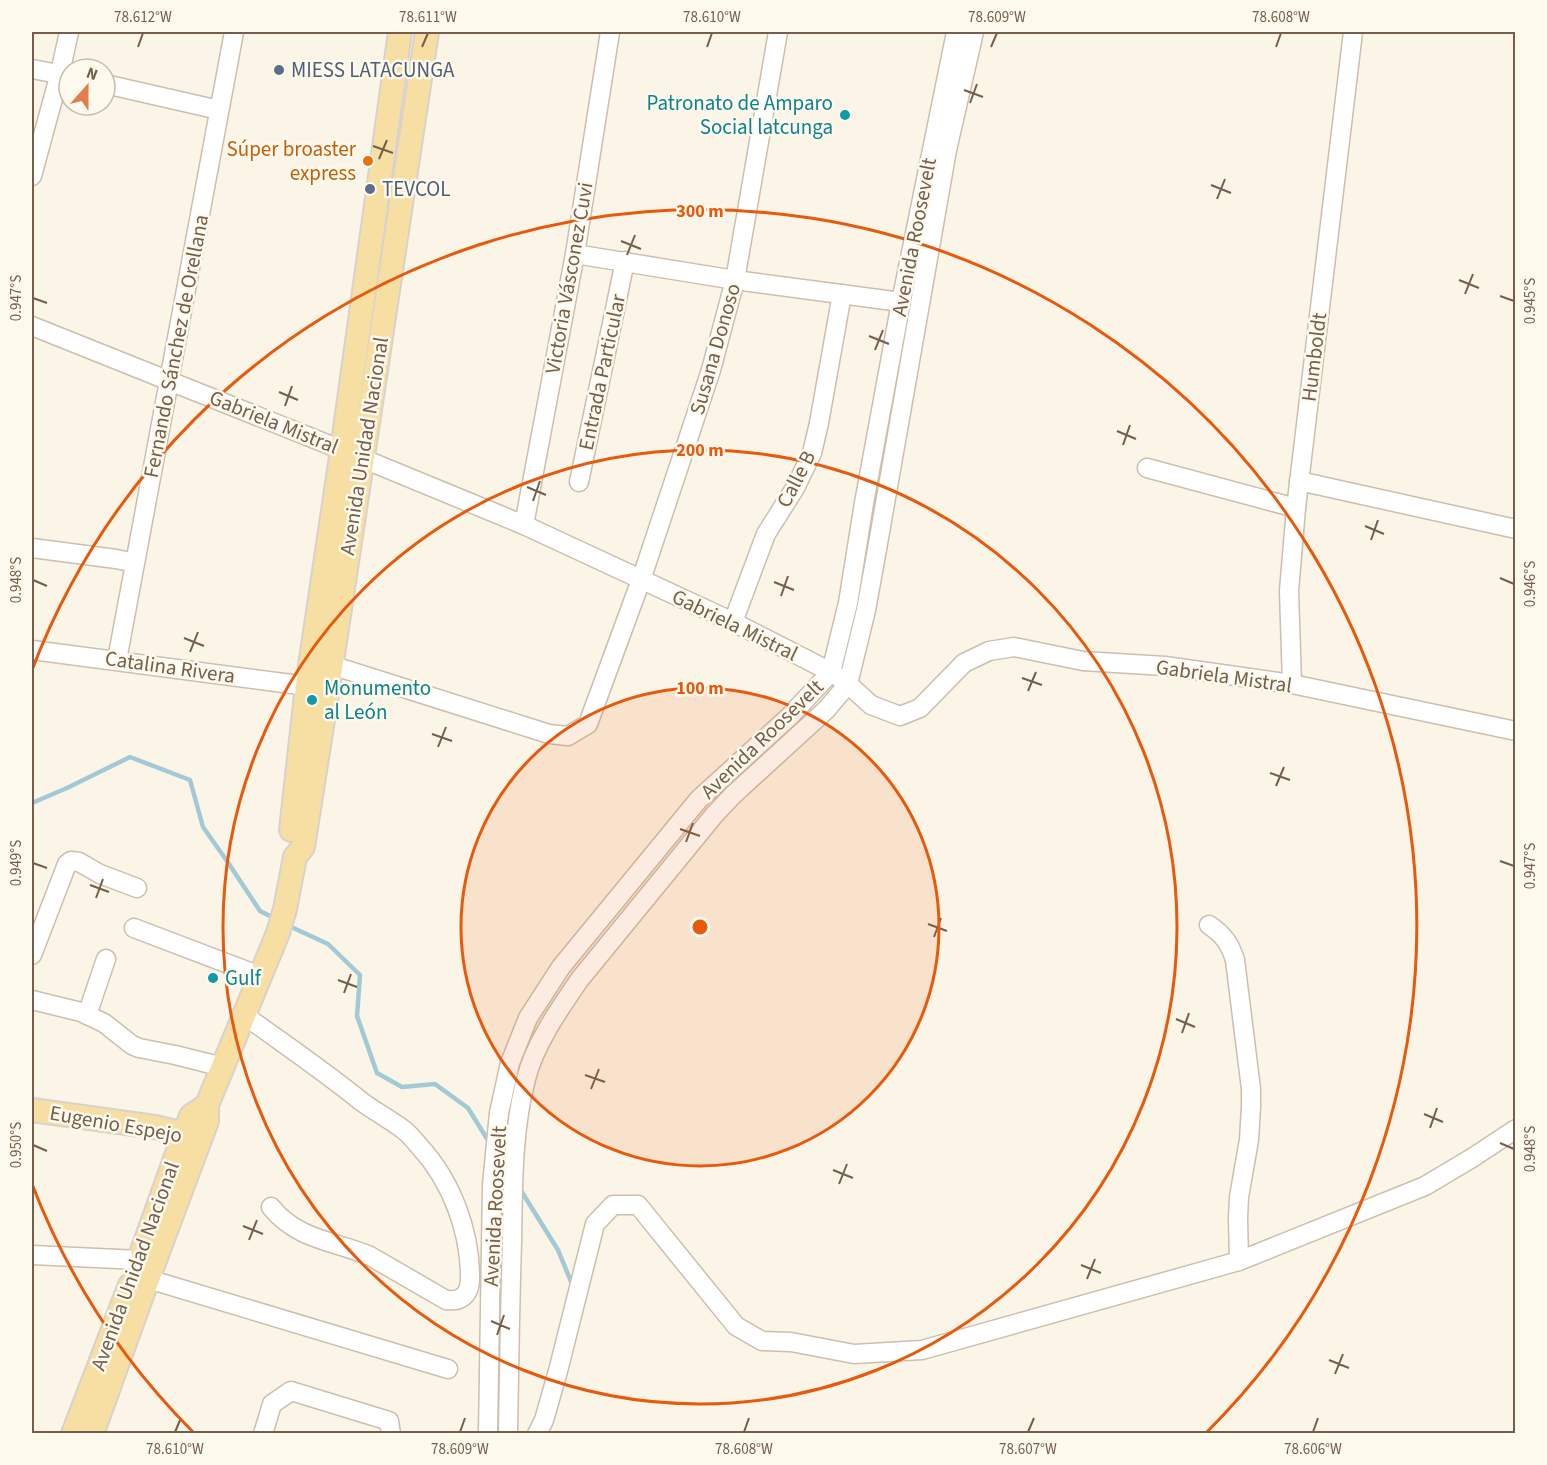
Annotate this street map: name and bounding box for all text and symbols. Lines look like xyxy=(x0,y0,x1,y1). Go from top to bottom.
text: 78.612°W xyxy=(114,7,172,28)
text: 78.611°W xyxy=(399,7,457,28)
text: 78.610°W xyxy=(683,7,741,28)
text: 78.609°W xyxy=(968,7,1026,28)
text: 78.608°W xyxy=(1252,7,1310,28)
place label: MIESS LATACUNGA xyxy=(291,55,455,85)
north arrow xyxy=(57,57,117,117)
text: N xyxy=(83,62,101,86)
marker: MIESS LATACUNGA xyxy=(272,63,286,77)
place label: Patronato de Amparo Social latcunga xyxy=(646,88,833,142)
marker: Patronato de Amparo Social latcunga xyxy=(838,108,852,122)
place label: Súper broaster express xyxy=(227,134,357,188)
marker: Súper broaster express xyxy=(361,154,375,168)
street label: Avenida Roosevelt xyxy=(884,155,944,319)
place label: TEVCOL xyxy=(382,174,450,204)
street label: Victoria Vásconez Cuvi xyxy=(537,180,601,376)
marker: TEVCOL xyxy=(363,182,377,196)
text: 300 m xyxy=(676,199,724,224)
street label: Fernando Sánchez de Orellana xyxy=(136,212,216,480)
text: 0.947°S xyxy=(6,275,27,321)
text: 0.945°S xyxy=(1520,278,1541,324)
street label: Susana Donoso xyxy=(682,280,748,418)
street label: Entrada Particular xyxy=(571,291,633,453)
street label: Humboldt xyxy=(1294,311,1334,403)
street label: Avenida Unidad Nacional xyxy=(332,335,396,557)
street label: Gabriela Mistral xyxy=(205,382,343,462)
text: 200 m xyxy=(676,438,724,463)
street label: Calle B xyxy=(769,445,823,513)
text: 0.948°S xyxy=(6,557,27,603)
text: 0.946°S xyxy=(1520,561,1541,607)
street label: Gabriela Mistral xyxy=(667,582,803,668)
street label: Catalina Rivera xyxy=(103,643,237,691)
street label: Gabriela Mistral xyxy=(1154,652,1294,700)
street label: Avenida Roosevelt xyxy=(694,672,830,806)
place label: Monumento al León xyxy=(324,673,431,727)
text: 100 m xyxy=(676,676,724,701)
marker: Monumento al León xyxy=(305,693,319,707)
text: 0.949°S xyxy=(6,840,27,886)
text: 0.947°S xyxy=(1520,843,1541,889)
centre of rings xyxy=(690,917,710,937)
place label: Gulf xyxy=(225,963,262,993)
marker: Gulf xyxy=(206,971,220,985)
street label: Eugenio Espejo xyxy=(47,1098,185,1150)
text: 0.950°S xyxy=(6,1122,27,1168)
street label: Avenida Roosevelt xyxy=(476,1125,514,1287)
text: 0.948°S xyxy=(1520,1126,1541,1172)
street label: Avenida Unidad Nacional xyxy=(83,1157,187,1375)
text: 78.610°W xyxy=(146,1439,204,1460)
text: 78.609°W xyxy=(431,1439,489,1460)
text: 78.608°W xyxy=(715,1439,773,1460)
text: 78.607°W xyxy=(999,1439,1057,1460)
text: 78.606°W xyxy=(1284,1439,1342,1460)

